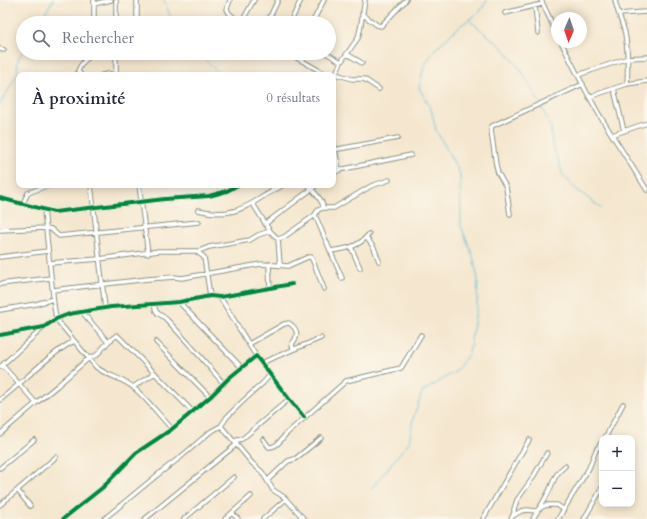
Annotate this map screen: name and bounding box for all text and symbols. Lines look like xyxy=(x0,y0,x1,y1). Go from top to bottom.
north arrow xyxy=(551,12,587,48)
search box xyxy=(16,16,336,60)
icon: search xyxy=(30,27,52,49)
text: Rechercher xyxy=(62,28,134,48)
text: À proximité xyxy=(32,87,126,110)
text: 0 résultats xyxy=(266,89,320,107)
map controls xyxy=(599,435,635,507)
button: + xyxy=(599,435,635,471)
button: − xyxy=(599,471,635,507)

